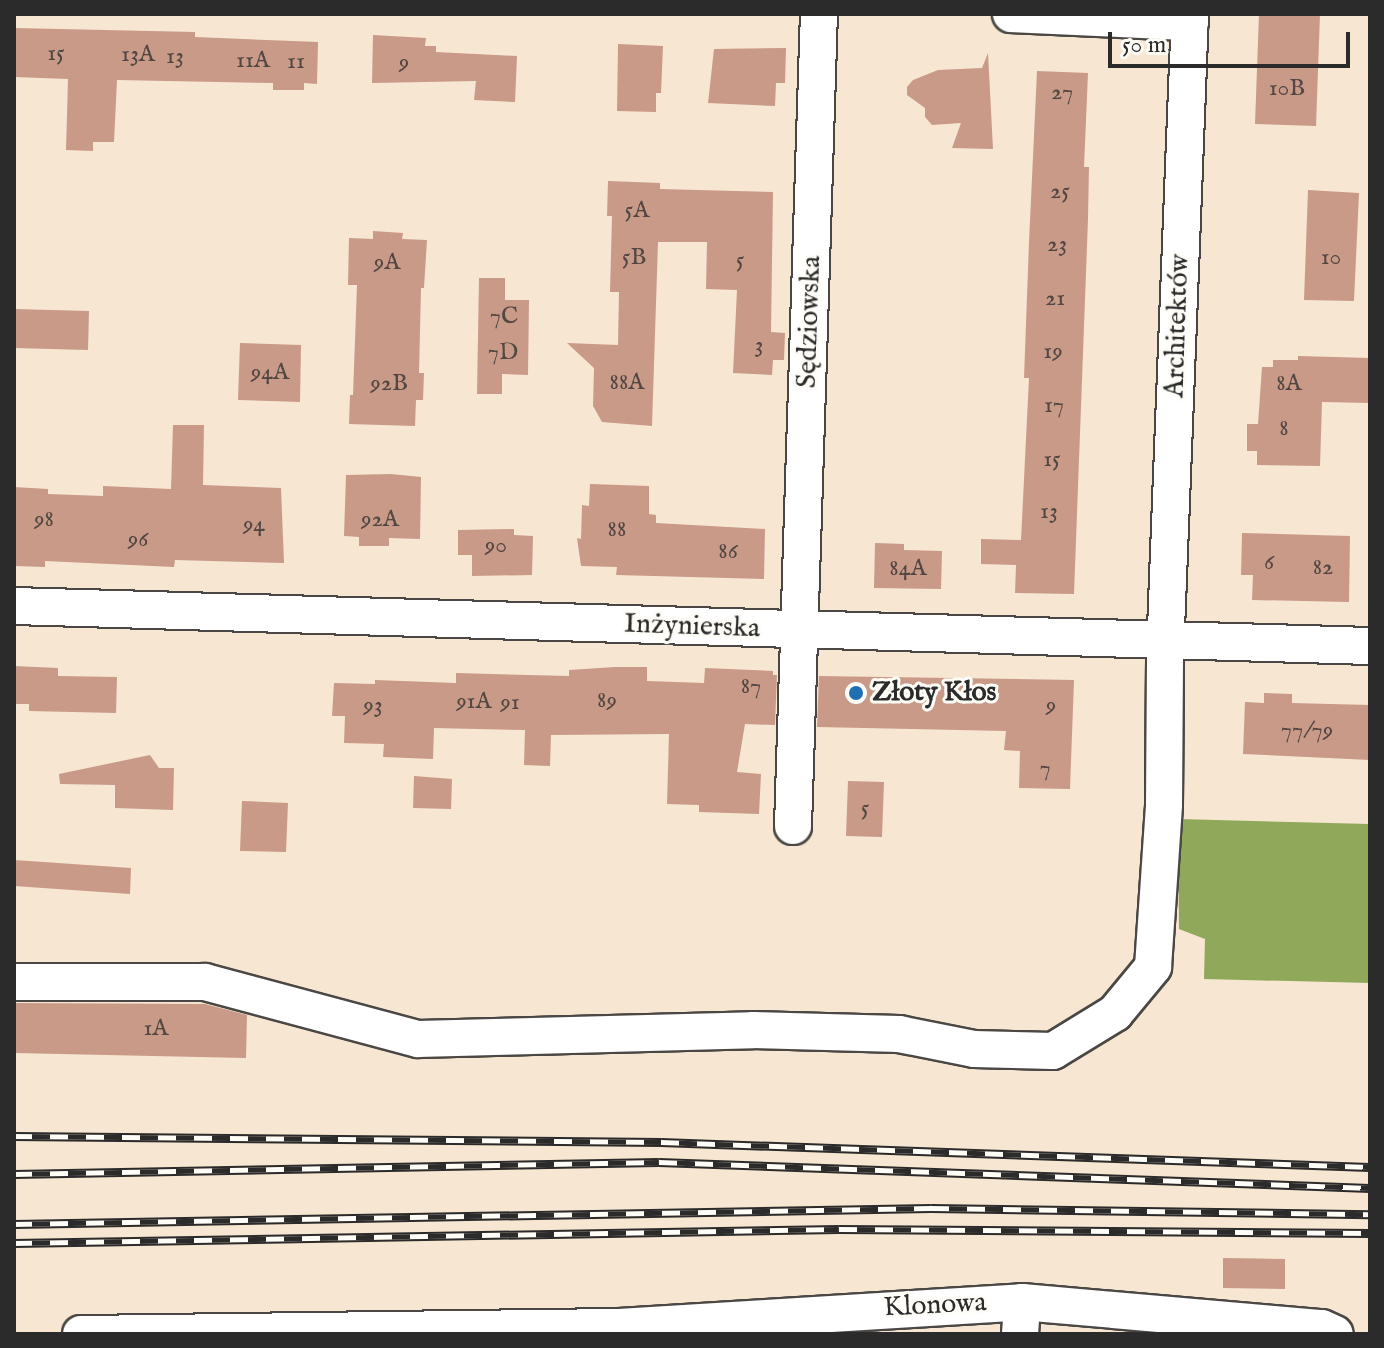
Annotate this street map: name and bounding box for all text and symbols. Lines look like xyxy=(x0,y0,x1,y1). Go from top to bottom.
scale bar xyxy=(1112,16,1354,66)
text: 50 m xyxy=(1122,30,1166,61)
house number: 15 xyxy=(47,40,65,68)
house number: 13A xyxy=(121,41,155,69)
house number: 13 xyxy=(166,43,184,71)
house number: 11A xyxy=(236,47,270,75)
house number: 11 xyxy=(287,48,305,76)
house number: 9 xyxy=(399,49,409,77)
house number: 10B xyxy=(1269,75,1305,103)
house number: 27 xyxy=(1051,79,1073,107)
house number: 25 xyxy=(1050,178,1070,206)
house number: 5A xyxy=(625,197,649,225)
house number: 23 xyxy=(1047,231,1067,259)
house number: 5B xyxy=(622,244,646,272)
house number: 10 xyxy=(1321,244,1341,272)
house number: 5 xyxy=(736,247,744,275)
house number: 9A xyxy=(374,249,400,277)
street label: Architektów xyxy=(1159,254,1197,398)
street label: Sędziowska xyxy=(791,255,829,389)
house number: 21 xyxy=(1045,285,1065,313)
house number: 7C xyxy=(490,303,518,331)
house number: 3 xyxy=(755,332,763,360)
house number: 19 xyxy=(1043,338,1063,366)
house number: 7D xyxy=(488,339,518,367)
house number: 94A xyxy=(251,359,289,387)
house number: 88A xyxy=(609,369,645,397)
house number: 92B xyxy=(370,370,408,398)
house number: 8A xyxy=(1276,370,1302,398)
house number: 17 xyxy=(1044,392,1064,420)
house number: 8 xyxy=(1279,415,1289,443)
house number: 15 xyxy=(1043,446,1061,474)
house number: 13 xyxy=(1040,498,1058,526)
house number: 98 xyxy=(34,506,54,534)
house number: 92A xyxy=(361,506,399,534)
house number: 94 xyxy=(243,511,265,539)
house number: 88 xyxy=(608,516,626,544)
house number: 96 xyxy=(128,526,148,554)
house number: 90 xyxy=(485,532,507,560)
house number: 86 xyxy=(718,538,738,566)
house number: 6 xyxy=(1264,549,1274,577)
house number: 82 xyxy=(1313,554,1333,582)
house number: 84A xyxy=(889,555,927,583)
street label: Inżynierska xyxy=(623,608,761,646)
house number: 87 xyxy=(741,673,761,701)
place label: Złoty Kłos xyxy=(872,676,996,710)
marker: Złoty Kłos xyxy=(847,684,865,702)
house number: 89 xyxy=(597,687,617,715)
house number: 91A xyxy=(456,688,492,716)
house number: 91 xyxy=(500,689,520,717)
house number: 93 xyxy=(363,692,383,720)
house number: 9 xyxy=(1046,692,1056,720)
house number: 77/79 xyxy=(1281,717,1333,745)
house number: 7 xyxy=(1039,755,1051,783)
house number: 5 xyxy=(861,795,869,823)
house number: 1A xyxy=(143,1015,169,1043)
street label: Klonowa xyxy=(883,1287,987,1325)

